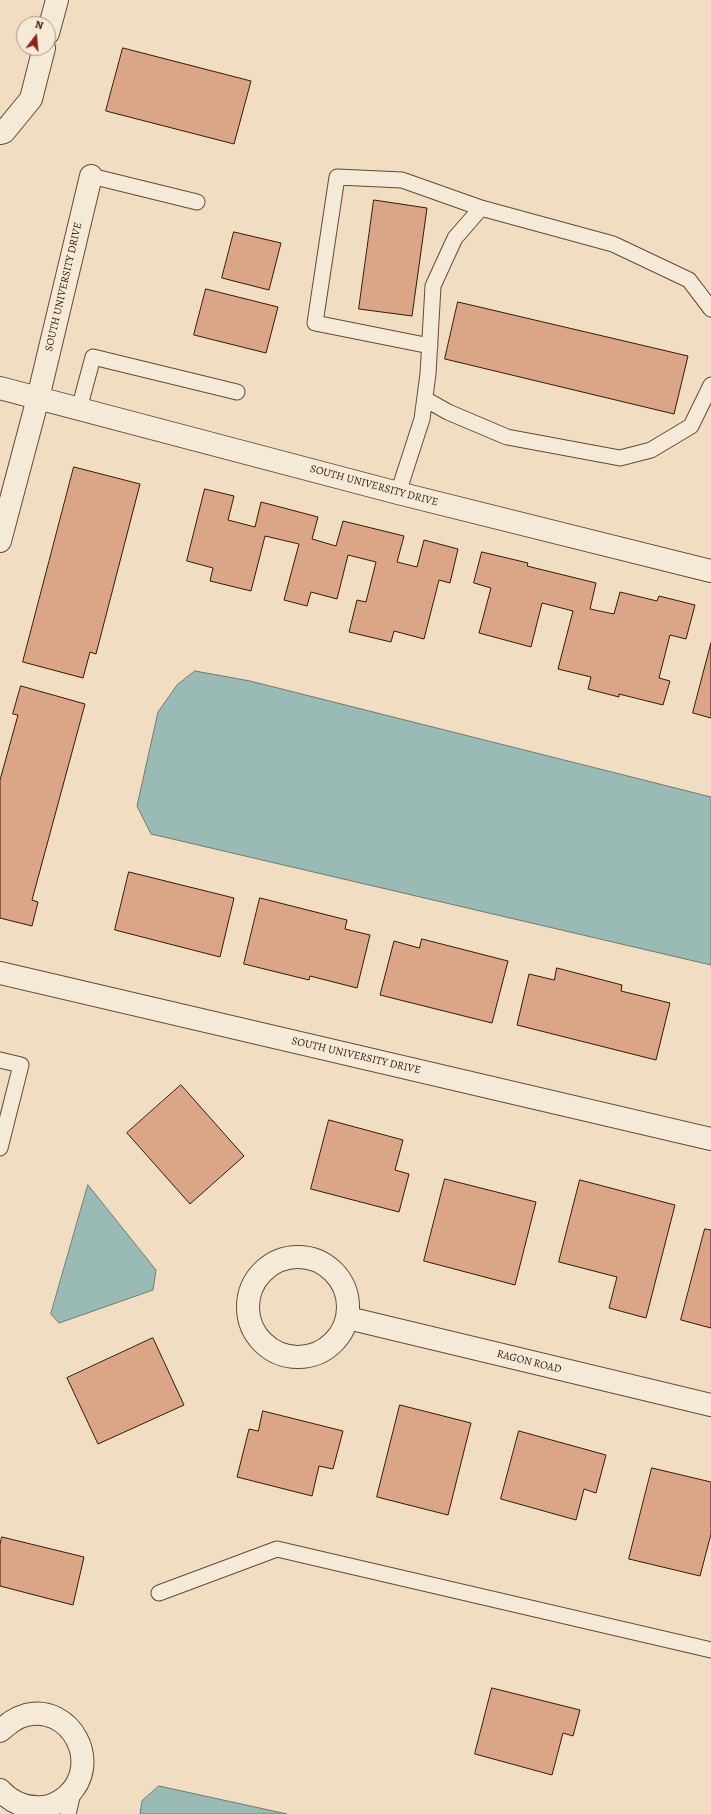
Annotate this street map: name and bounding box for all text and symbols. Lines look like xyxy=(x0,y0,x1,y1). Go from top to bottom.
north arrow xyxy=(16,16,56,56)
text: N xyxy=(33,17,45,33)
street label: SOUTH UNIVERSITY DRIVE xyxy=(43,221,85,353)
street label: SOUTH UNIVERSITY DRIVE xyxy=(309,463,439,509)
street label: SOUTH UNIVERSITY DRIVE xyxy=(290,1035,422,1077)
street label: RAGON ROAD xyxy=(495,1348,563,1376)

